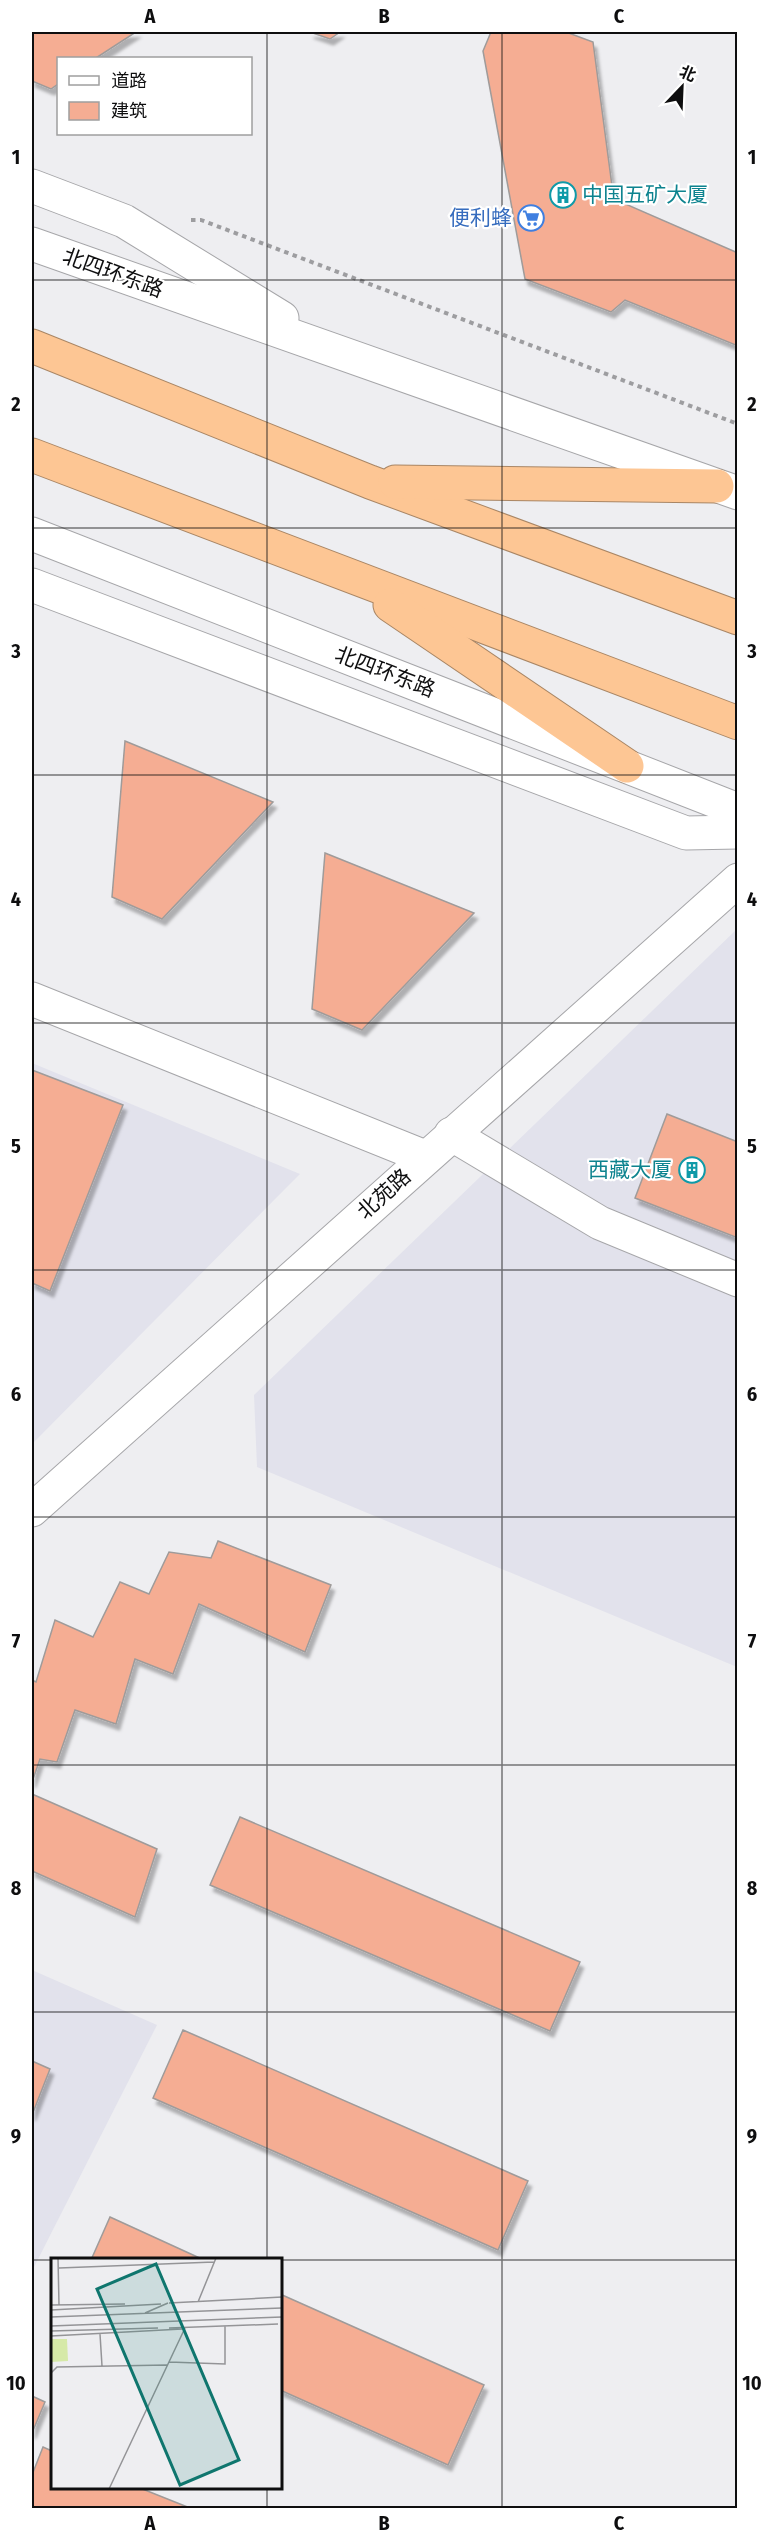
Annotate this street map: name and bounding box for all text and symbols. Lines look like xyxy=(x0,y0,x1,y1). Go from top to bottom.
text: A xyxy=(144,4,157,28)
text: B xyxy=(378,4,390,28)
text: C xyxy=(614,4,625,28)
legend xyxy=(57,57,252,135)
north arrow xyxy=(652,57,712,117)
text: 北 xyxy=(677,62,699,86)
text: 道路 xyxy=(111,70,147,92)
text: 建筑 xyxy=(111,100,147,122)
text: 1 xyxy=(12,145,20,169)
text: 1 xyxy=(748,145,756,169)
building icon: 中国五矿大厦 xyxy=(548,180,578,210)
place label: 中国五矿大厦 xyxy=(582,182,708,208)
supermarket icon: 便利蜂 xyxy=(516,203,546,233)
place label: 便利蜂 xyxy=(449,205,512,231)
street label: 北四环东路 xyxy=(59,243,167,303)
text: 2 xyxy=(10,392,21,416)
text: 2 xyxy=(746,392,757,416)
text: 3 xyxy=(10,639,21,663)
text: 3 xyxy=(746,639,757,663)
street label: 北四环东路 xyxy=(331,641,439,703)
text: 4 xyxy=(11,887,21,911)
text: 4 xyxy=(747,887,757,911)
text: 5 xyxy=(11,1134,21,1158)
text: 5 xyxy=(747,1134,757,1158)
building icon: 西藏大厦 xyxy=(677,1155,707,1185)
place label: 西藏大厦 xyxy=(588,1157,672,1183)
street label: 北苑路 xyxy=(352,1163,416,1225)
text: 6 xyxy=(11,1382,21,1406)
text: 6 xyxy=(747,1382,757,1406)
text: 7 xyxy=(12,1629,21,1653)
text: 7 xyxy=(748,1629,757,1653)
text: 8 xyxy=(11,1876,22,1900)
text: 8 xyxy=(747,1876,758,1900)
text: 9 xyxy=(11,2124,21,2148)
text: 9 xyxy=(747,2124,757,2148)
inset map xyxy=(51,2258,282,2489)
text: 10 xyxy=(6,2371,26,2395)
text: 10 xyxy=(742,2371,762,2395)
text: A xyxy=(144,2511,157,2535)
text: B xyxy=(378,2511,390,2535)
text: C xyxy=(614,2511,625,2535)

